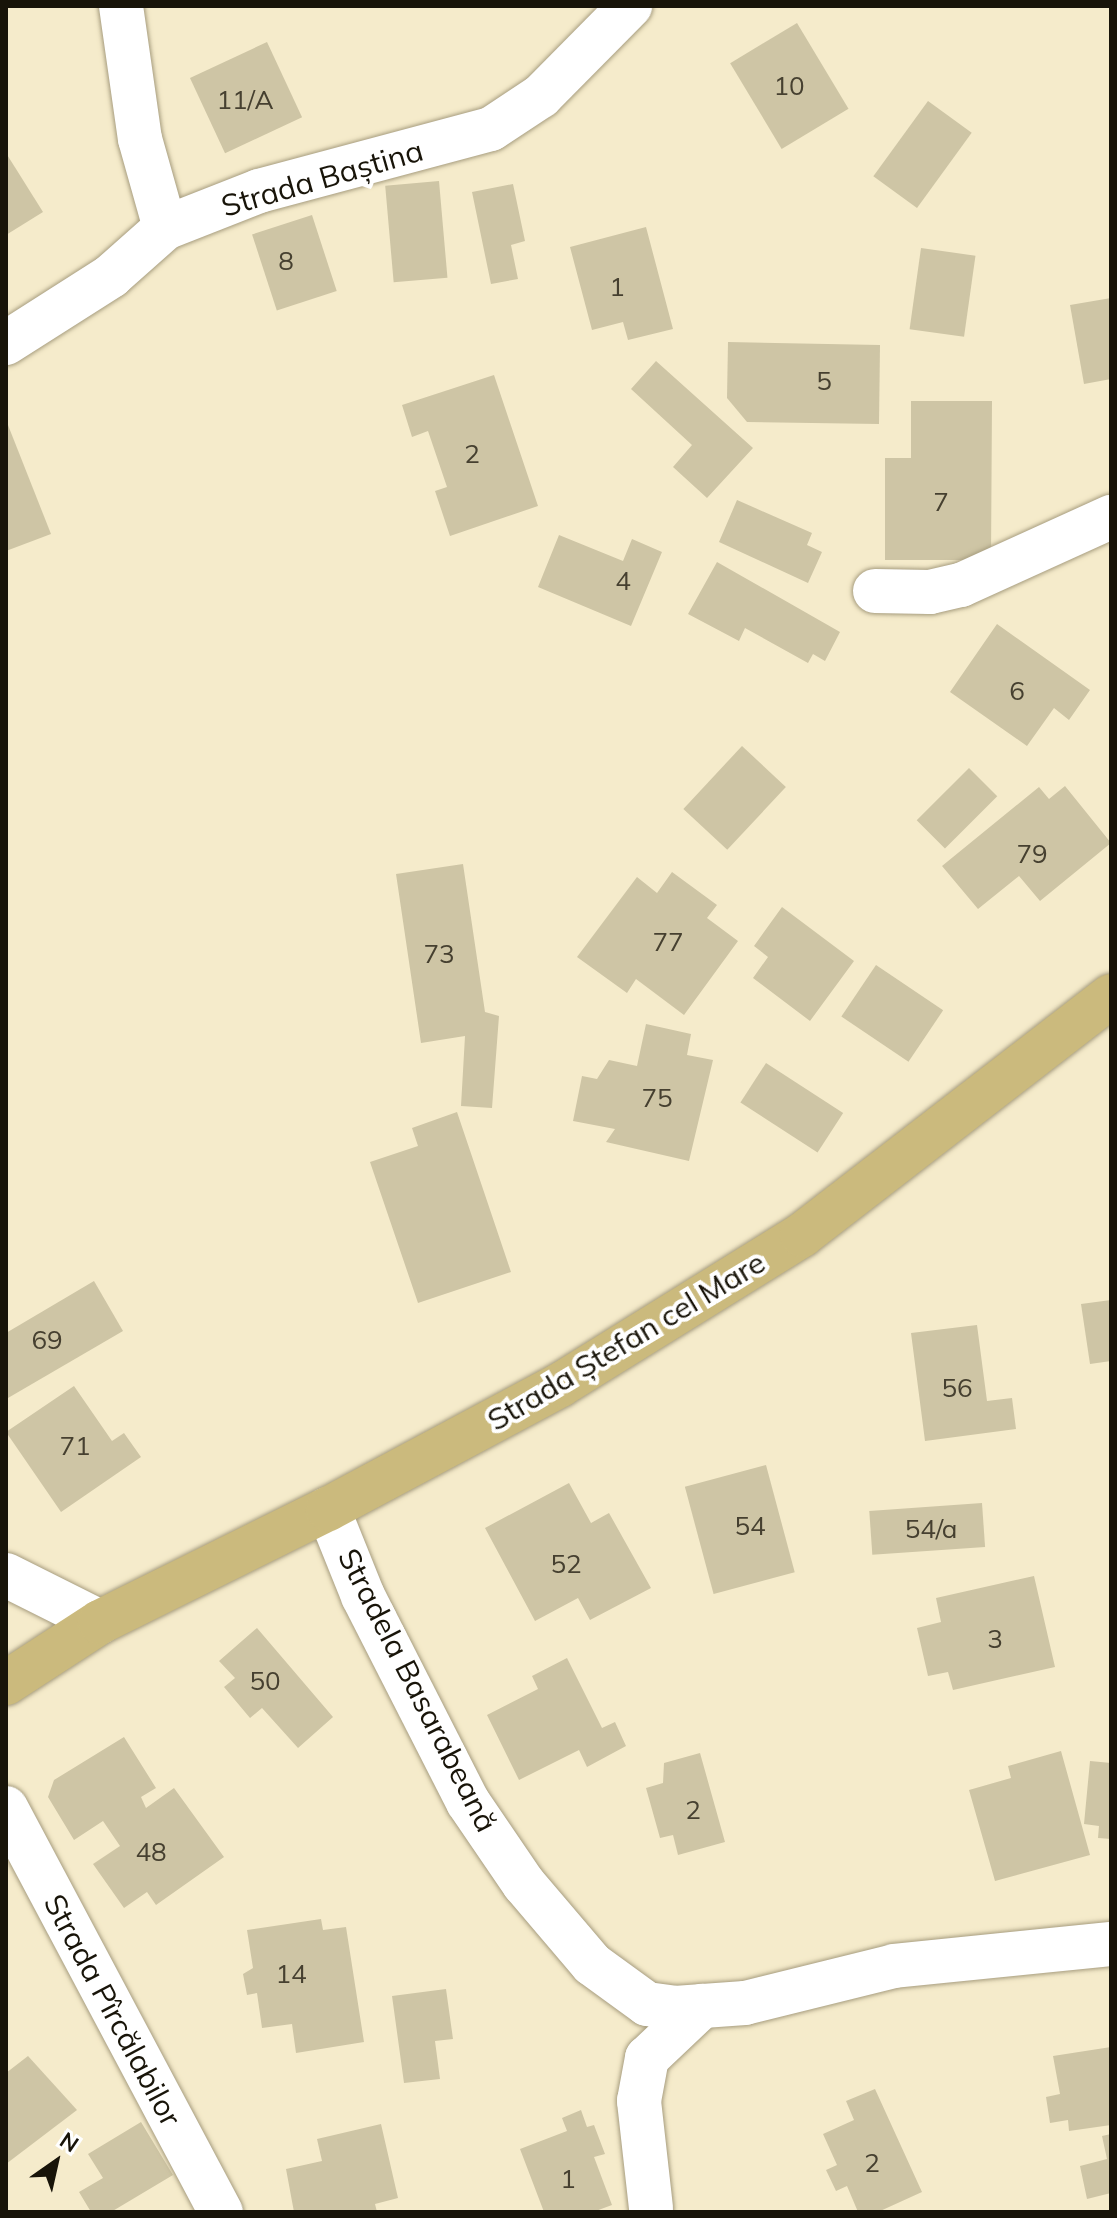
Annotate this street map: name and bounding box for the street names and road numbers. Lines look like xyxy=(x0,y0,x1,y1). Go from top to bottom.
street label: Strada Baștina xyxy=(217,132,427,224)
street label: Strada Ștefan cel Mare xyxy=(481,1244,771,1438)
street label: Stradela Basarabeană xyxy=(331,1542,505,1838)
street label: Strada Pîrcălabilor xyxy=(37,1888,189,2132)

